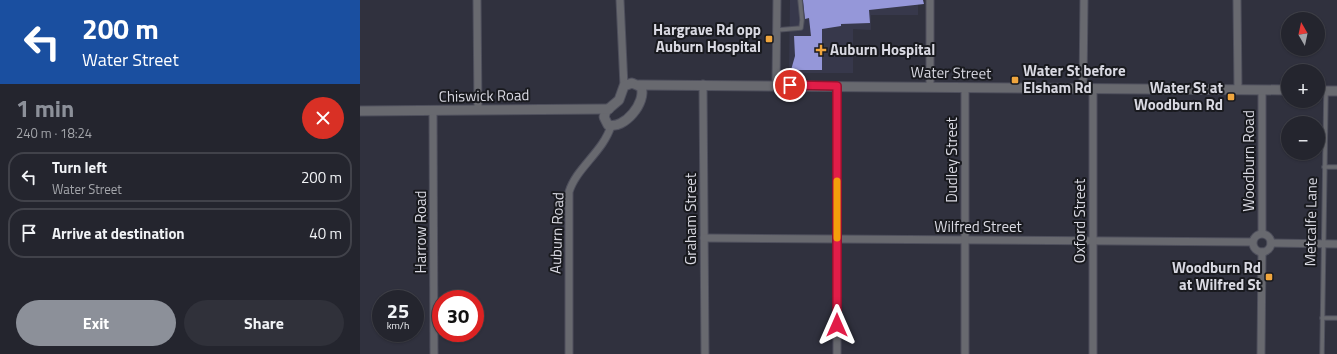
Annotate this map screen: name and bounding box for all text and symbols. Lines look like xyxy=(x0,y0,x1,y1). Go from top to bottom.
text: 200 m xyxy=(82,7,159,50)
north arrow xyxy=(1281,12,1325,56)
map controls xyxy=(1281,12,1325,160)
icon: left xyxy=(16,16,68,68)
place label: Hargrave Rd opp Auburn Hospital xyxy=(653,18,761,58)
marker: Hargrave Rd opp Auburn Hospital xyxy=(764,34,774,44)
place label: Auburn Hospital xyxy=(830,38,935,61)
marker: Auburn Hospital xyxy=(815,44,827,56)
text: Water Street xyxy=(82,46,179,73)
place label: Water St before Elsham Rd xyxy=(1023,59,1126,99)
street label: Water Street xyxy=(911,60,992,85)
button: + xyxy=(1281,64,1325,108)
pin xyxy=(773,68,807,102)
icon: arrive xyxy=(779,74,801,96)
marker: Water St before Elsham Rd xyxy=(1010,75,1020,85)
place label: Water St at Woodburn Rd xyxy=(1134,76,1224,116)
street label: Chiswick Road xyxy=(438,83,530,108)
text: 1 min xyxy=(16,90,74,126)
marker: Water St at Woodburn Rd xyxy=(1226,92,1236,102)
button: close xyxy=(302,97,344,139)
street label: Woodburn Road xyxy=(1237,110,1260,212)
street label: Dudley Street xyxy=(940,116,963,203)
button: − xyxy=(1281,116,1325,160)
text: 240 m · 18:24 xyxy=(16,123,92,143)
text: Turn left xyxy=(52,156,107,179)
icon: left xyxy=(18,166,40,188)
text: 200 m xyxy=(301,166,342,189)
street label: Graham Street xyxy=(679,172,702,265)
street label: Metcalfe Lane xyxy=(1298,177,1323,267)
street label: Oxford Street xyxy=(1068,178,1091,263)
text: Water Street xyxy=(52,179,122,199)
street label: Harrow Road xyxy=(409,191,432,273)
street label: Auburn Road xyxy=(544,192,569,274)
street label: Wilfred Street xyxy=(934,215,1022,238)
icon: arrive xyxy=(18,222,40,244)
text: Arrive at destination xyxy=(52,222,185,245)
text: 40 m xyxy=(309,222,342,245)
place label: Woodburn Rd at Wilfred St xyxy=(1172,256,1262,296)
marker: Woodburn Rd at Wilfred St xyxy=(1264,272,1274,282)
speed limit sign: 30 xyxy=(432,290,484,342)
text: 25 xyxy=(387,295,409,326)
button: Exit xyxy=(16,300,176,346)
button: Share xyxy=(184,300,344,346)
position arrow xyxy=(816,304,858,346)
text: km/h xyxy=(387,318,409,333)

